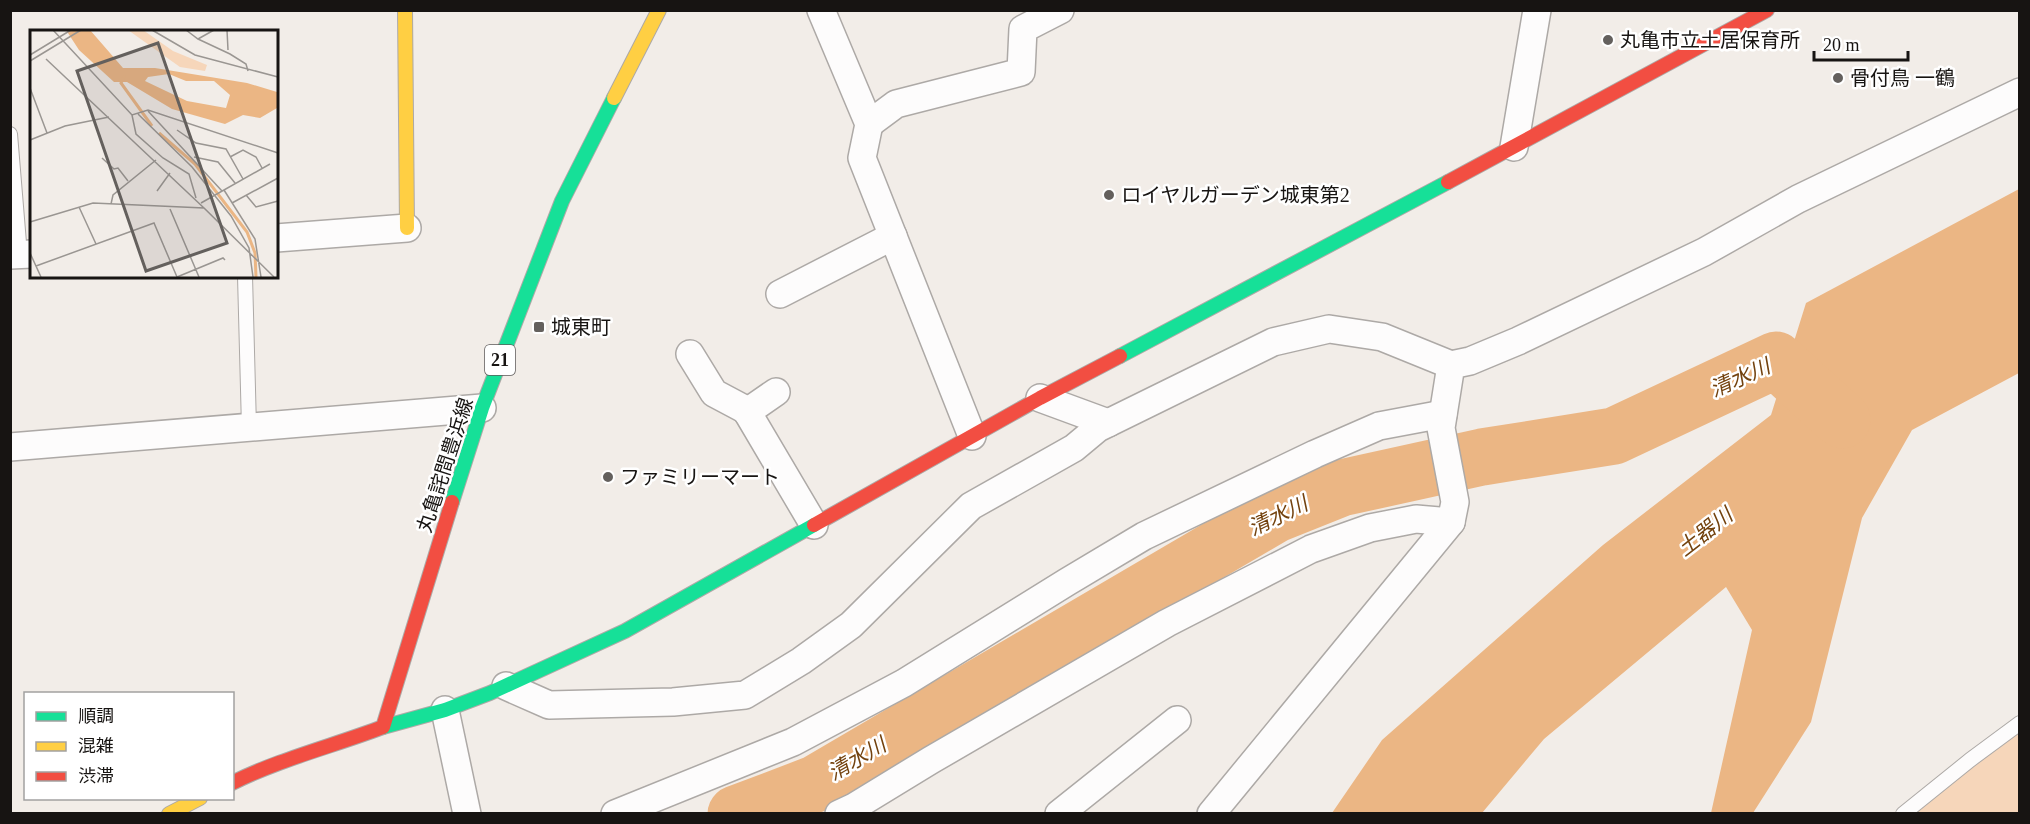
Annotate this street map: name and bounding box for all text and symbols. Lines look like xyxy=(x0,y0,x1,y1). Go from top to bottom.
scale bar xyxy=(1814,24,1908,62)
place label: 丸亀市立土居保育所 xyxy=(1620,29,1800,51)
inset map xyxy=(30,30,278,278)
marker: 丸亀市立土居保育所 xyxy=(1601,33,1615,47)
text: 20 m xyxy=(1823,35,1860,55)
place label: 骨付鳥 一鶴 xyxy=(1850,67,1955,89)
marker: 骨付鳥 一鶴 xyxy=(1831,71,1845,85)
place label: ロイヤルガーデン城東第2 xyxy=(1121,184,1350,206)
marker: ロイヤルガーデン城東第2 xyxy=(1102,188,1116,202)
place label: 城東町 xyxy=(551,316,611,338)
marker: 城東町 xyxy=(532,320,546,334)
road number: 21 xyxy=(485,345,515,375)
water label: 清水川 xyxy=(1706,353,1775,402)
street label: 丸亀詫間豊浜線 xyxy=(413,395,477,535)
place label: ファミリーマート xyxy=(620,466,780,488)
marker: ファミリーマート xyxy=(601,470,615,484)
water label: 清水川 xyxy=(1244,491,1313,541)
water label: 土器川 xyxy=(1673,502,1739,561)
legend xyxy=(24,692,234,800)
text: 順調 xyxy=(78,706,114,726)
water label: 清水川 xyxy=(824,732,892,785)
text: 混雑 xyxy=(78,736,114,756)
text: 渋滞 xyxy=(78,766,114,786)

